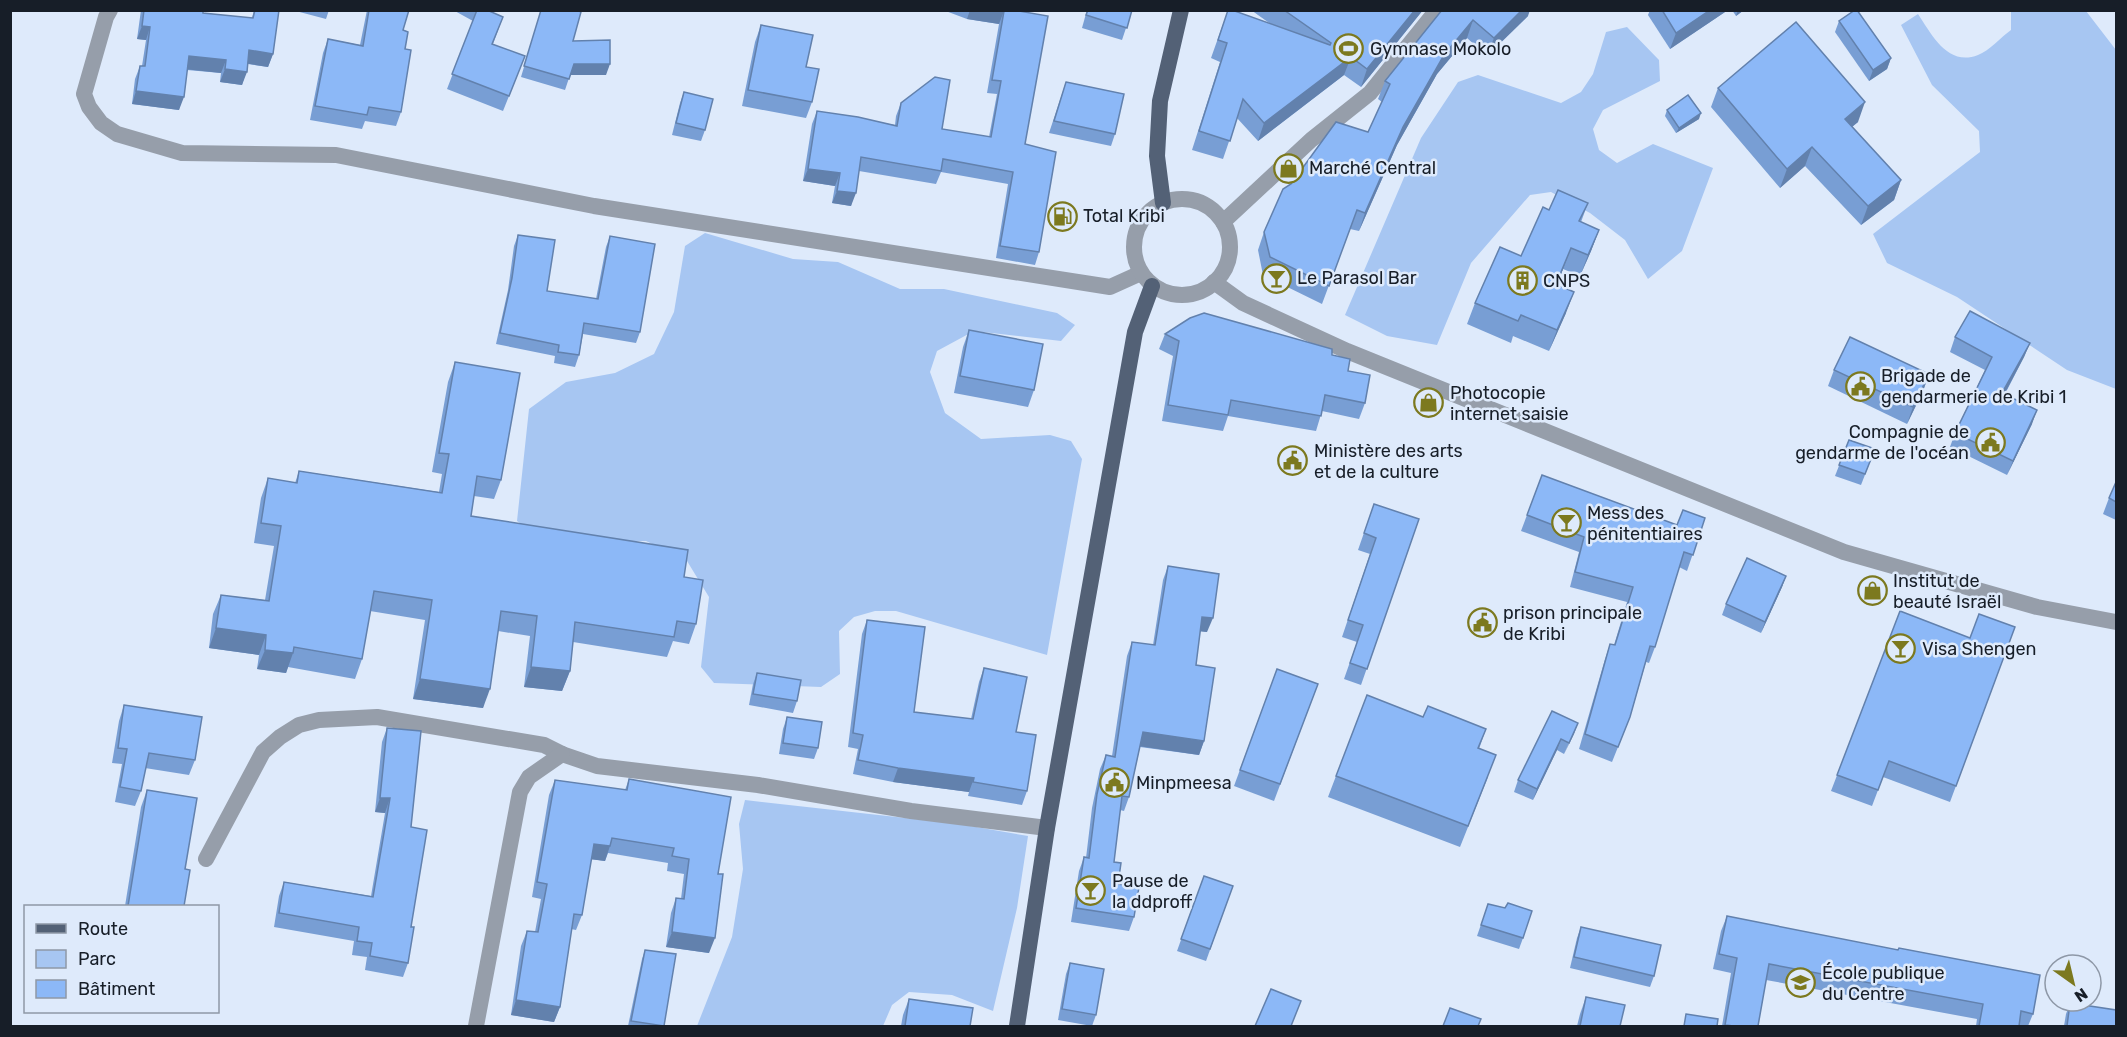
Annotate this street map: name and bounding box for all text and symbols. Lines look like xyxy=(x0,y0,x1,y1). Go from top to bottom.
sports icon: Gymnase Mokolo xyxy=(1333,33,1365,65)
place label: Gymnase Mokolo xyxy=(1370,38,1511,60)
shop icon: Marché Central xyxy=(1272,152,1304,184)
place label: Marché Central xyxy=(1309,157,1436,179)
fuel station icon: Total Kribi xyxy=(1046,200,1078,232)
place label: Total Kribi xyxy=(1083,205,1165,227)
bar icon: Le Parasol Bar xyxy=(1260,262,1292,294)
building icon: CNPS xyxy=(1506,265,1538,297)
place label: Le Parasol Bar xyxy=(1297,267,1417,289)
place label: CNPS xyxy=(1543,270,1590,292)
place label: Brigade de gendarmerie de Kribi 1 xyxy=(1881,365,2066,408)
public building icon: Brigade de gendarmerie de Kribi 1 xyxy=(1844,370,1876,402)
place label: Photocopie internet saisie xyxy=(1450,382,1569,425)
shop icon: Photocopie internet saisie xyxy=(1413,387,1445,419)
place label: Compagnie de gendarme de l'océan xyxy=(1795,421,1969,464)
public building icon: Compagnie de gendarme de l'océan xyxy=(1974,426,2006,458)
place label: Ministère des arts et de la culture xyxy=(1314,440,1463,483)
public building icon: Ministère des arts et de la culture xyxy=(1277,445,1309,477)
place label: Mess des pénitentiaires xyxy=(1587,502,1703,545)
bar icon: Mess des pénitentiaires xyxy=(1550,507,1582,539)
place label: Institut de beauté Israël xyxy=(1893,570,2001,613)
shop icon: Institut de beauté Israël xyxy=(1856,575,1888,607)
place label: prison principale de Kribi xyxy=(1503,602,1642,645)
public building icon: prison principale de Kribi xyxy=(1466,607,1498,639)
bar icon: Visa Shengen xyxy=(1885,633,1917,665)
place label: Visa Shengen xyxy=(1922,638,2037,660)
public building icon: Minpmeesa xyxy=(1099,767,1131,799)
place label: Minpmeesa xyxy=(1136,772,1232,794)
place label: Pause de la ddproff xyxy=(1112,870,1193,913)
bar icon: Pause de la ddproff xyxy=(1075,875,1107,907)
legend xyxy=(24,905,219,1013)
text: Route xyxy=(78,918,128,940)
text: Parc xyxy=(78,948,116,970)
north arrow xyxy=(2043,953,2103,1013)
place label: École publique du Centre xyxy=(1822,962,1945,1005)
school or university icon: École publique du Centre xyxy=(1785,967,1817,999)
text: Bâtiment xyxy=(78,978,155,1000)
text: N xyxy=(2071,984,2091,1006)

